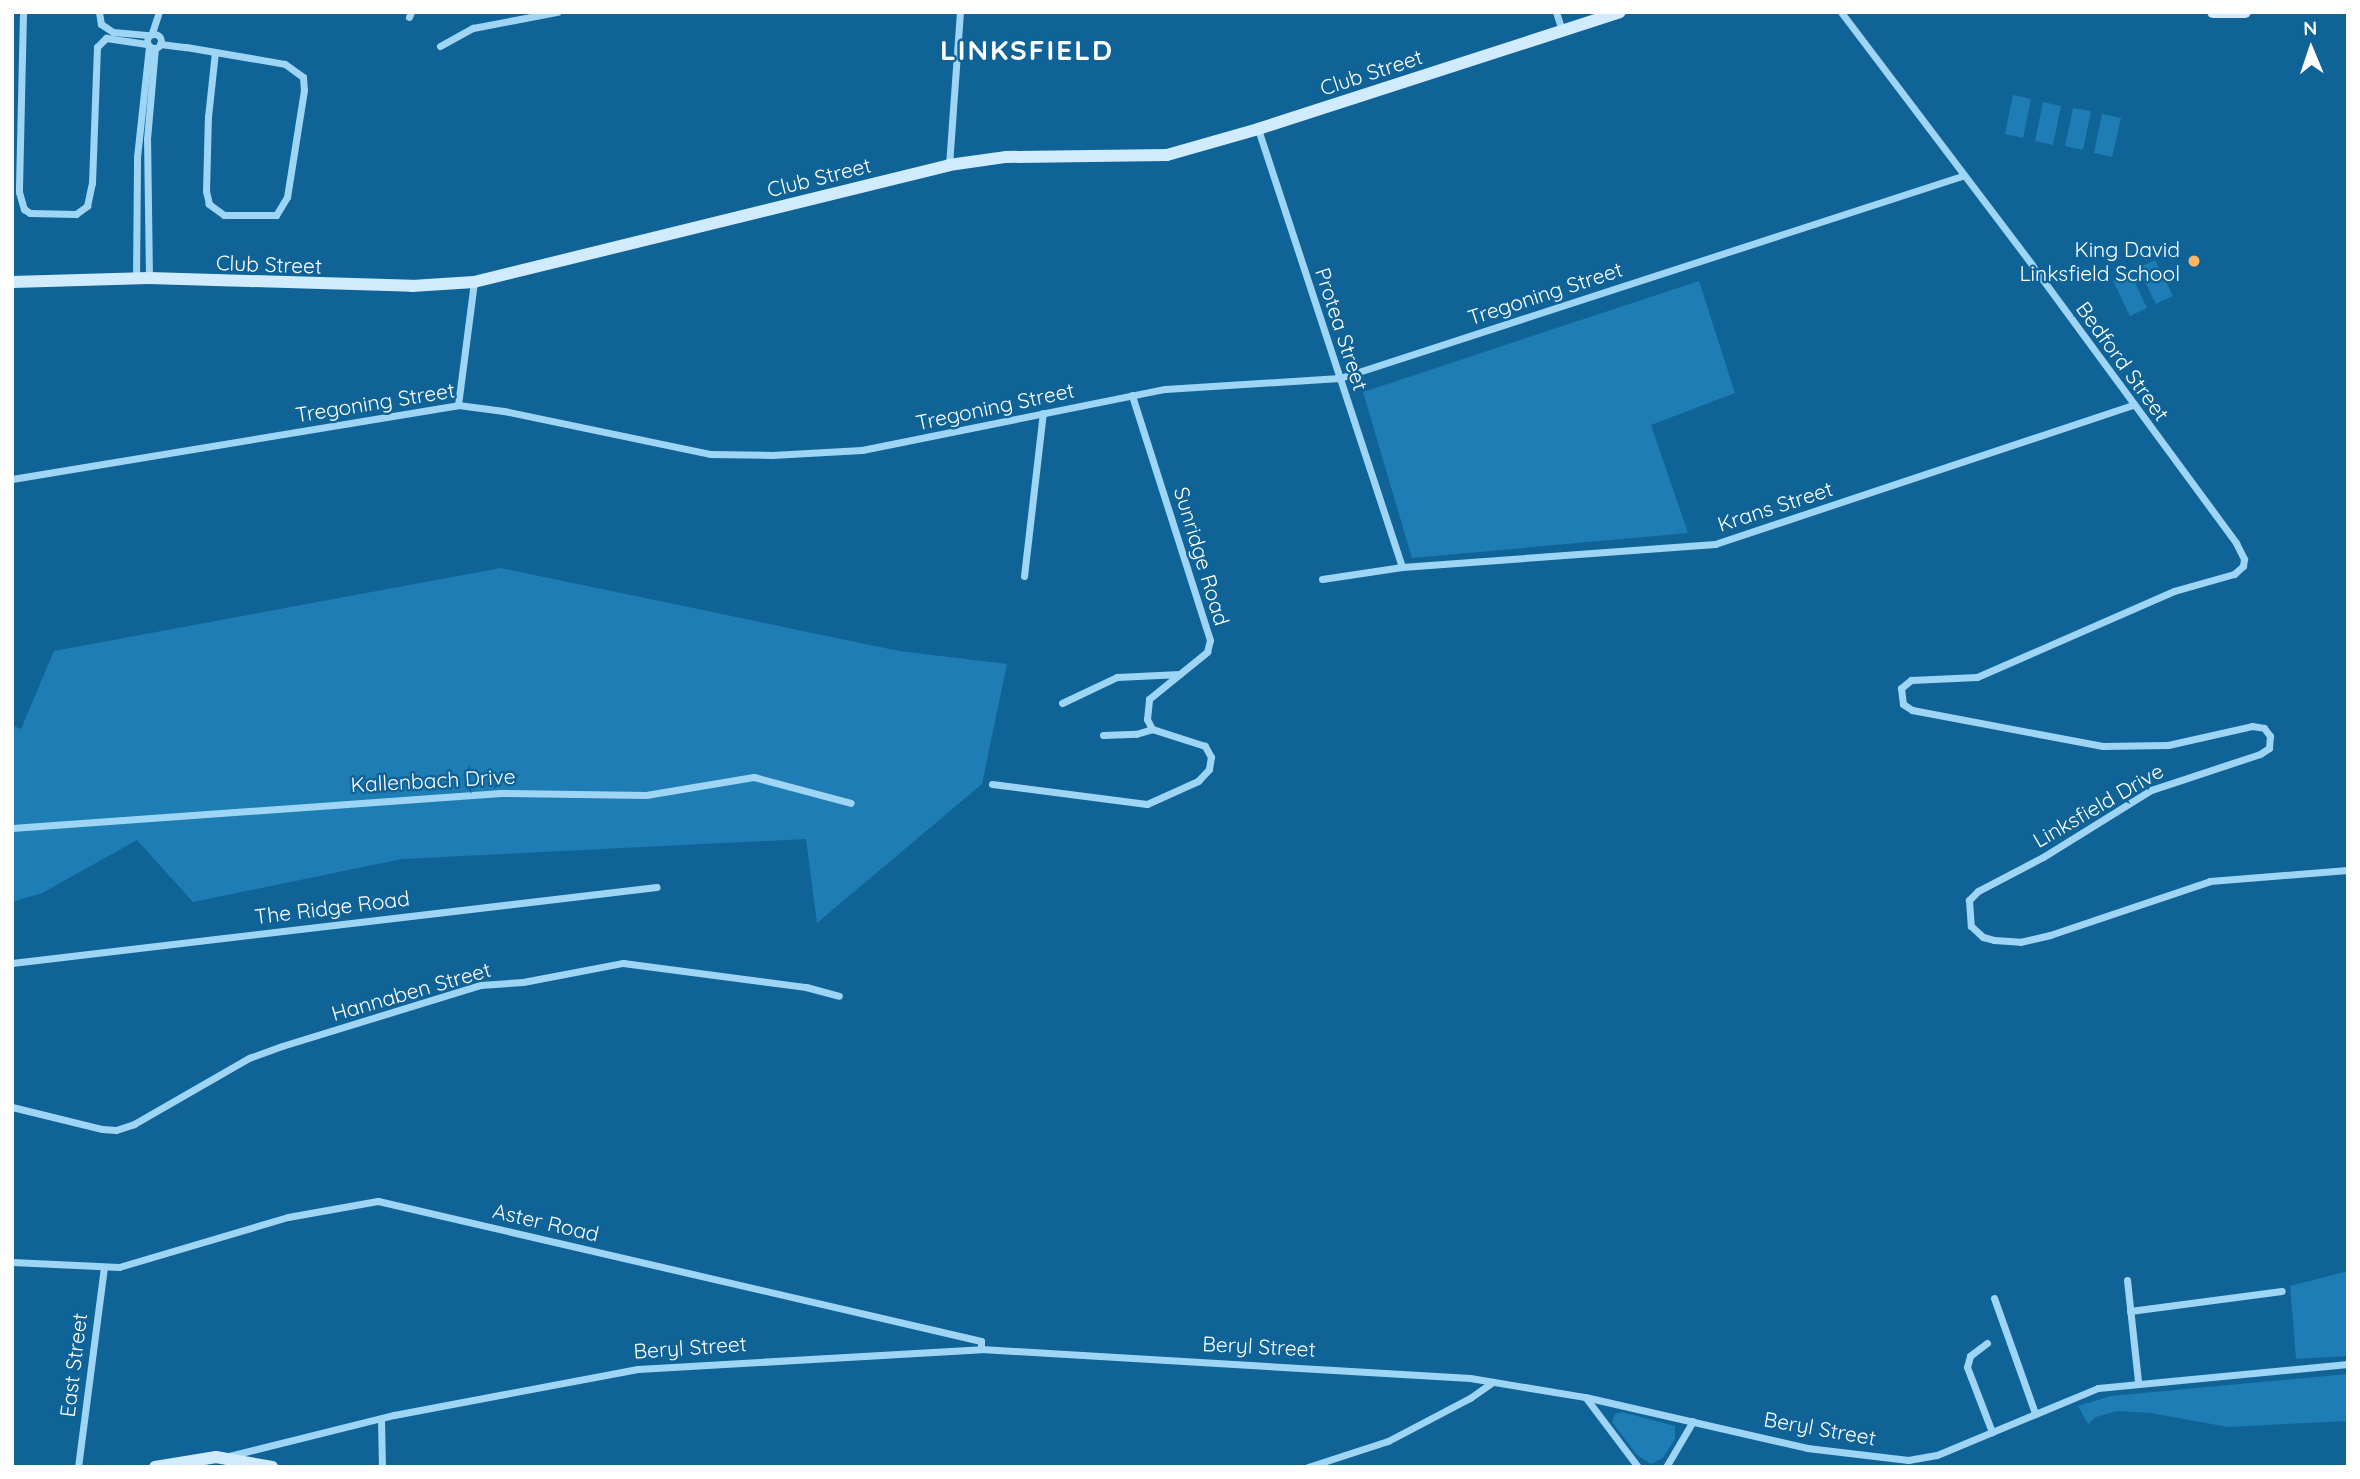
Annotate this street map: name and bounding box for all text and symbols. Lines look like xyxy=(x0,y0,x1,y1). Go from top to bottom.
north arrow xyxy=(2276,14,2346,84)
text: N xyxy=(2303,16,2318,40)
district label: LINKSFIELD xyxy=(941,33,1113,67)
street label: Club Street xyxy=(1317,44,1425,100)
street label: Club Street xyxy=(764,152,874,202)
place label: King David Linksfield School xyxy=(2019,236,2180,286)
street label: Club Street xyxy=(215,250,323,278)
marker: King David Linksfield School xyxy=(2186,253,2202,269)
street label: Tregoning Street xyxy=(1464,256,1626,330)
street label: Protea Street xyxy=(1310,264,1374,394)
street label: Bedford Street xyxy=(2071,296,2175,426)
street label: Tregoning Street xyxy=(293,377,457,427)
street label: Tregoning Street xyxy=(914,377,1076,435)
street label: Krans Street xyxy=(1714,476,1836,536)
street label: Sunridge Road xyxy=(1169,484,1235,628)
street label: Linksfield Drive xyxy=(2028,758,2168,852)
street label: Kallenbach Drive xyxy=(350,763,516,797)
street label: The Ridge Road xyxy=(253,885,411,929)
street label: Hannaben Street xyxy=(328,956,494,1026)
street label: Aster Road xyxy=(490,1198,602,1246)
street label: East Street xyxy=(54,1311,92,1419)
street label: Beryl Street xyxy=(633,1330,747,1364)
street label: Beryl Street xyxy=(1202,1330,1316,1362)
street label: Beryl Street xyxy=(1762,1406,1878,1450)

